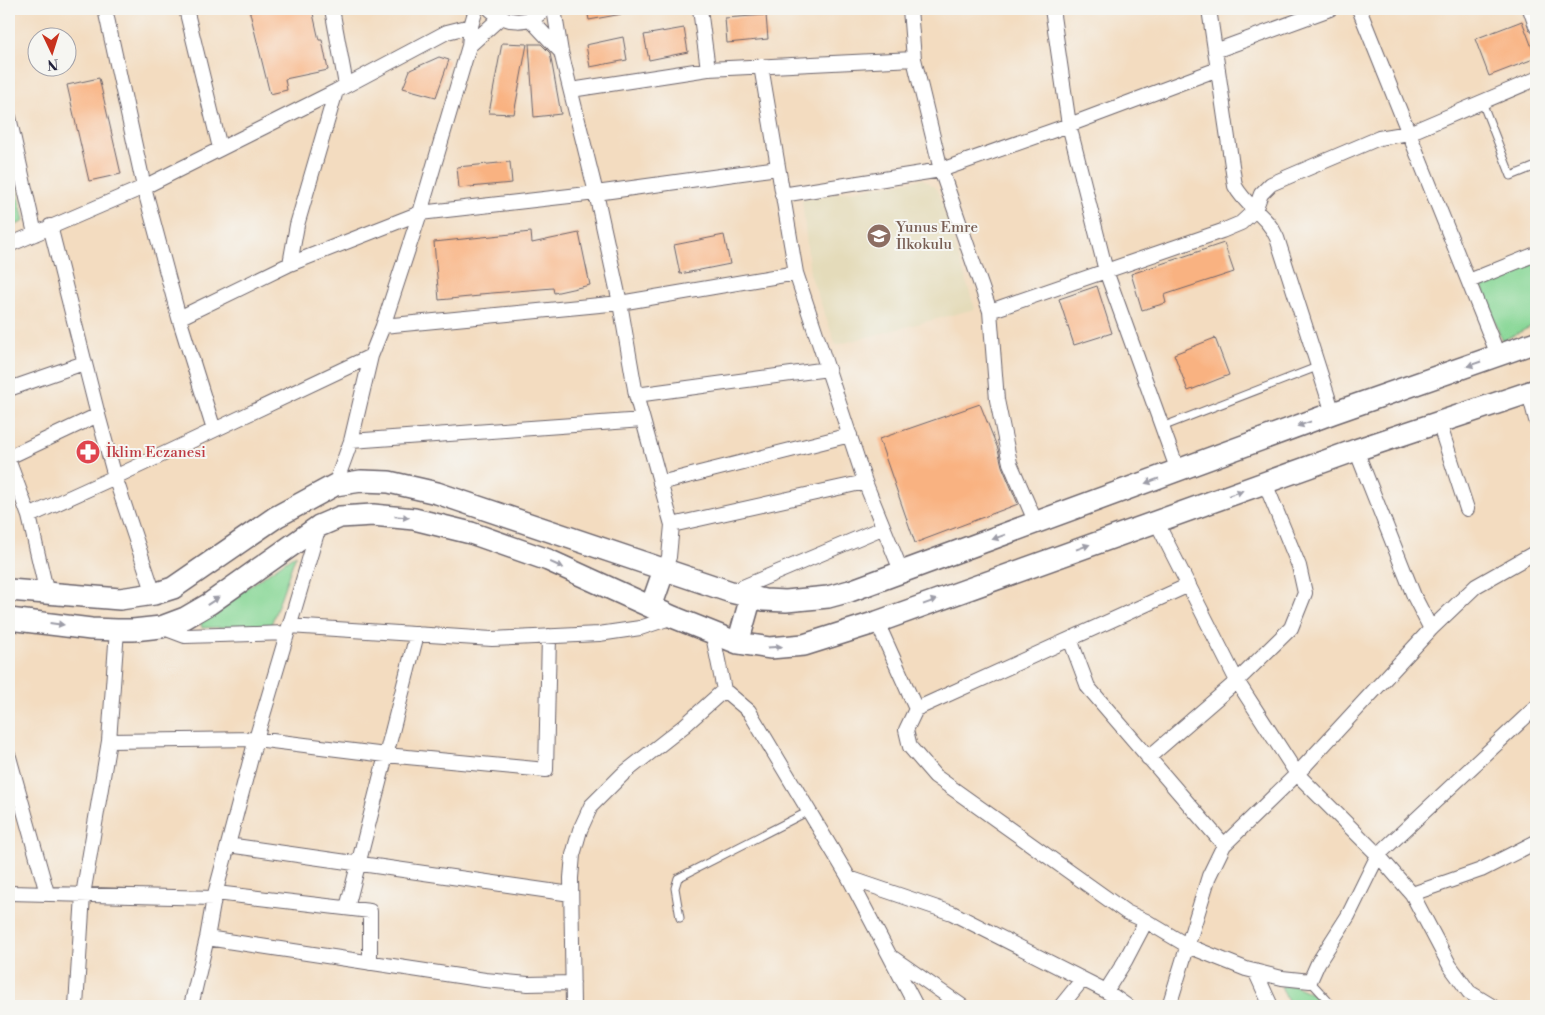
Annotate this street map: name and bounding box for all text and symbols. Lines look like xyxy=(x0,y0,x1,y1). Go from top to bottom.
north arrow xyxy=(28,28,78,78)
text: N xyxy=(47,55,59,73)
place label: Yunus Emre İlkokulu xyxy=(895,218,978,254)
school or university icon: Yunus Emre İlkokulu xyxy=(866,223,892,249)
one-way arrow xyxy=(1466,361,1481,368)
one-way arrow xyxy=(1296,420,1311,428)
pharmacy icon: İklim Eczanesi xyxy=(75,439,101,465)
place label: İklim Eczanesi xyxy=(106,442,206,462)
one-way arrow xyxy=(1144,478,1159,485)
one-way arrow xyxy=(1229,489,1244,496)
one-way arrow xyxy=(394,514,410,522)
one-way arrow xyxy=(991,533,1006,541)
one-way arrow xyxy=(1076,543,1091,550)
one-way arrow xyxy=(550,561,564,569)
one-way arrow xyxy=(206,596,219,606)
one-way arrow xyxy=(923,598,938,605)
one-way arrow xyxy=(49,621,65,629)
one-way arrow xyxy=(767,643,783,651)

